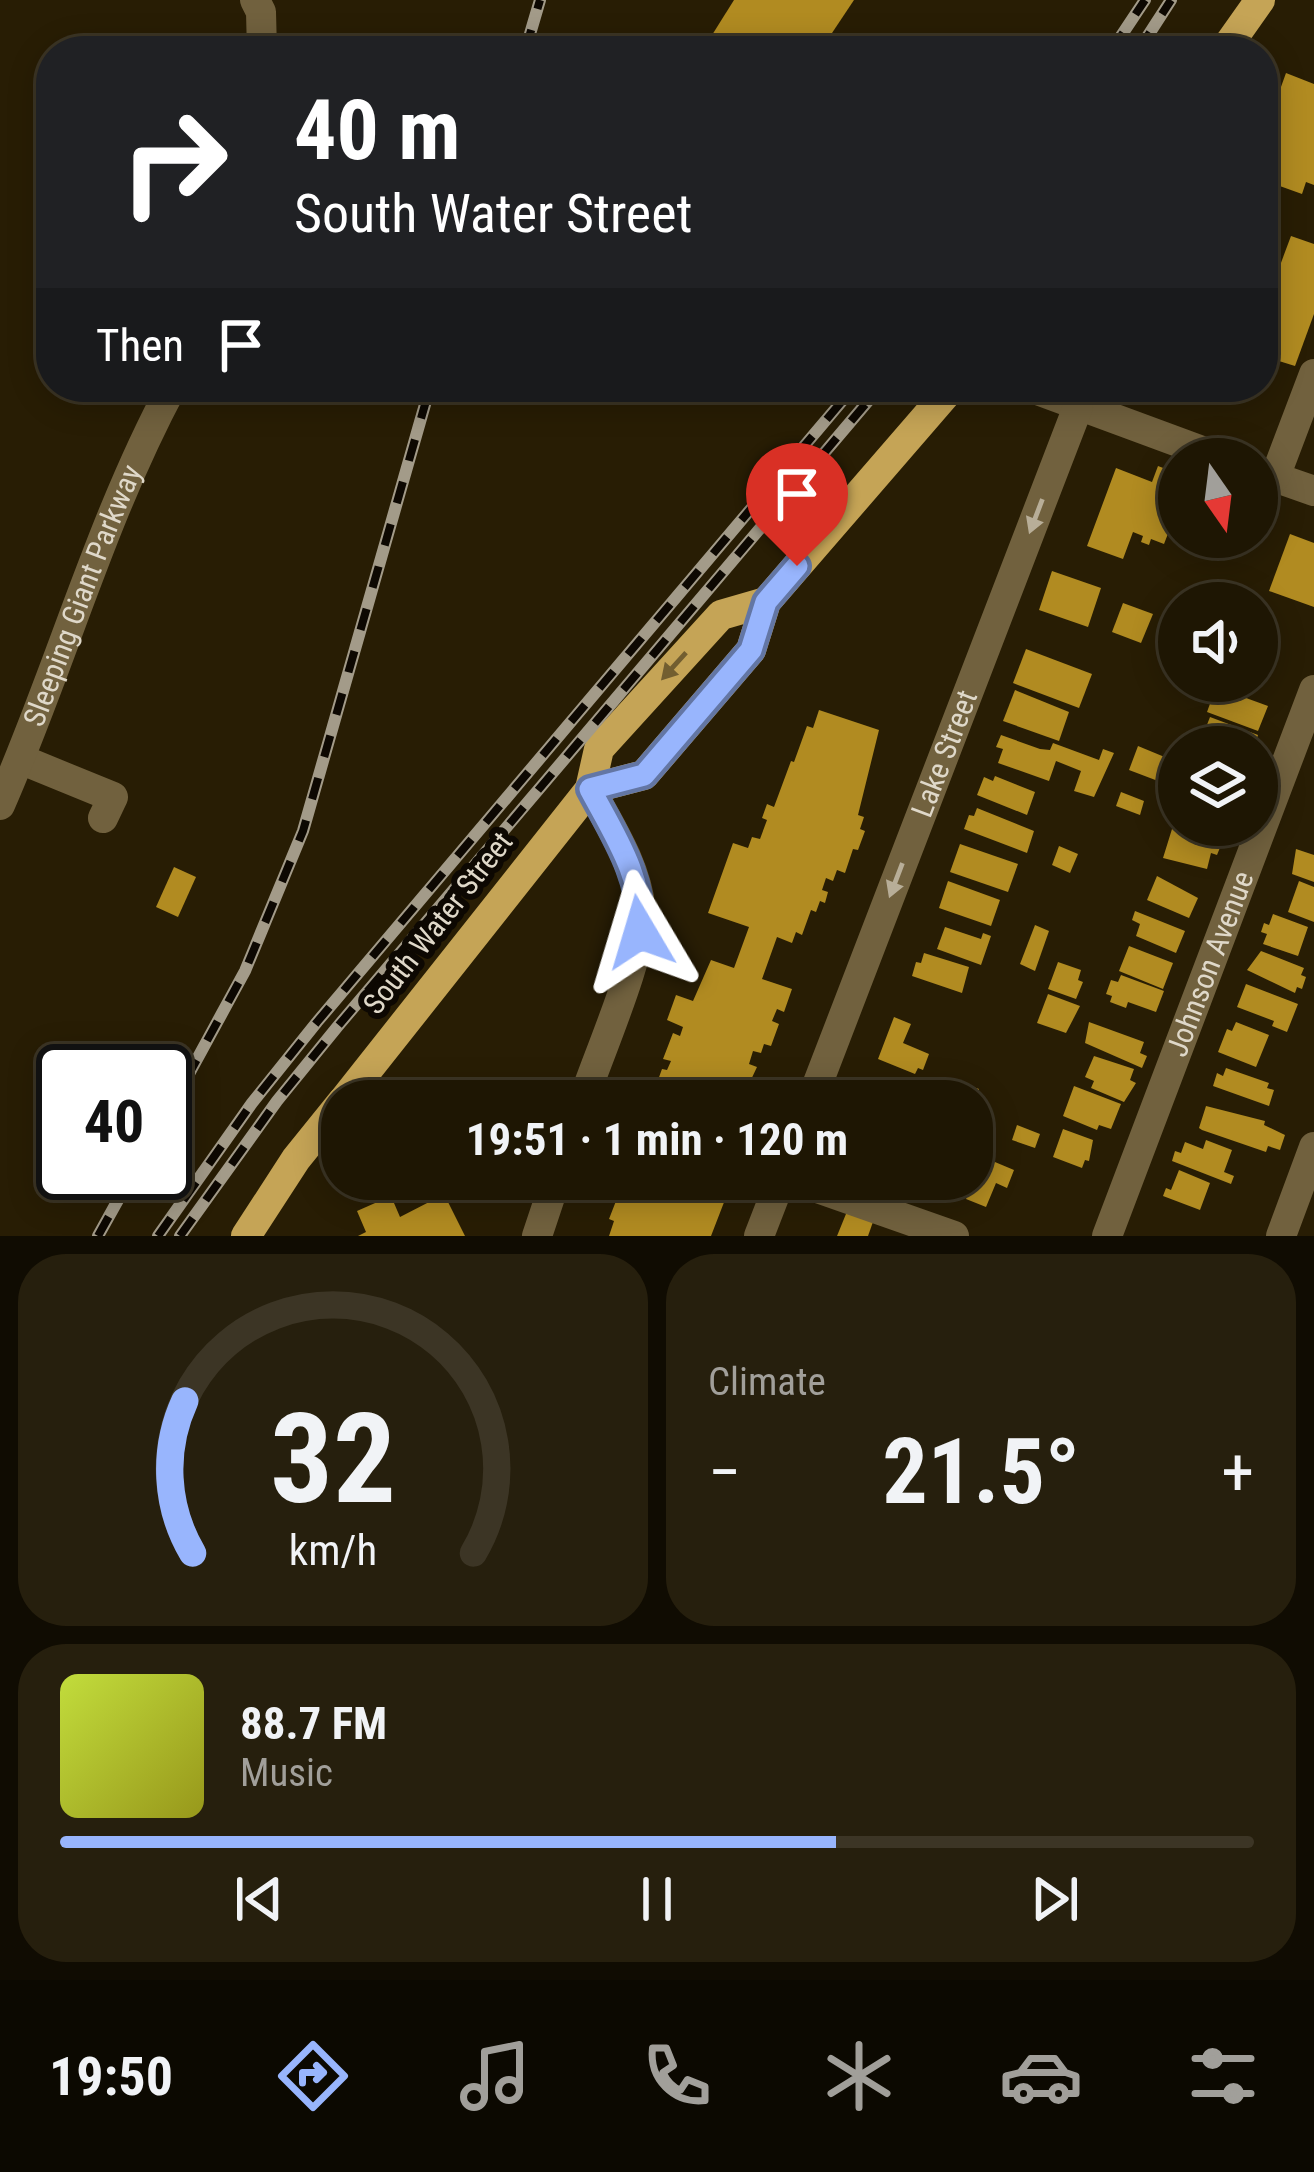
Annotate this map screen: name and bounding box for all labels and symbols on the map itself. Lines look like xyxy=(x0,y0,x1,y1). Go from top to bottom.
north arrow xyxy=(1158,438,1278,558)
pin xyxy=(746,443,848,566)
street label: Sleeping Giant Parkway xyxy=(16,459,149,731)
one-way arrow xyxy=(1026,499,1045,535)
one-way arrow xyxy=(661,652,688,681)
street label: Lake Street xyxy=(904,685,984,822)
street label: South Water Street xyxy=(356,825,520,1021)
one-way arrow xyxy=(885,863,904,899)
street label: Johnson Avenue xyxy=(1159,866,1261,1061)
position arrow xyxy=(577,869,703,995)
speed limit sign: 40 xyxy=(36,1044,192,1200)

